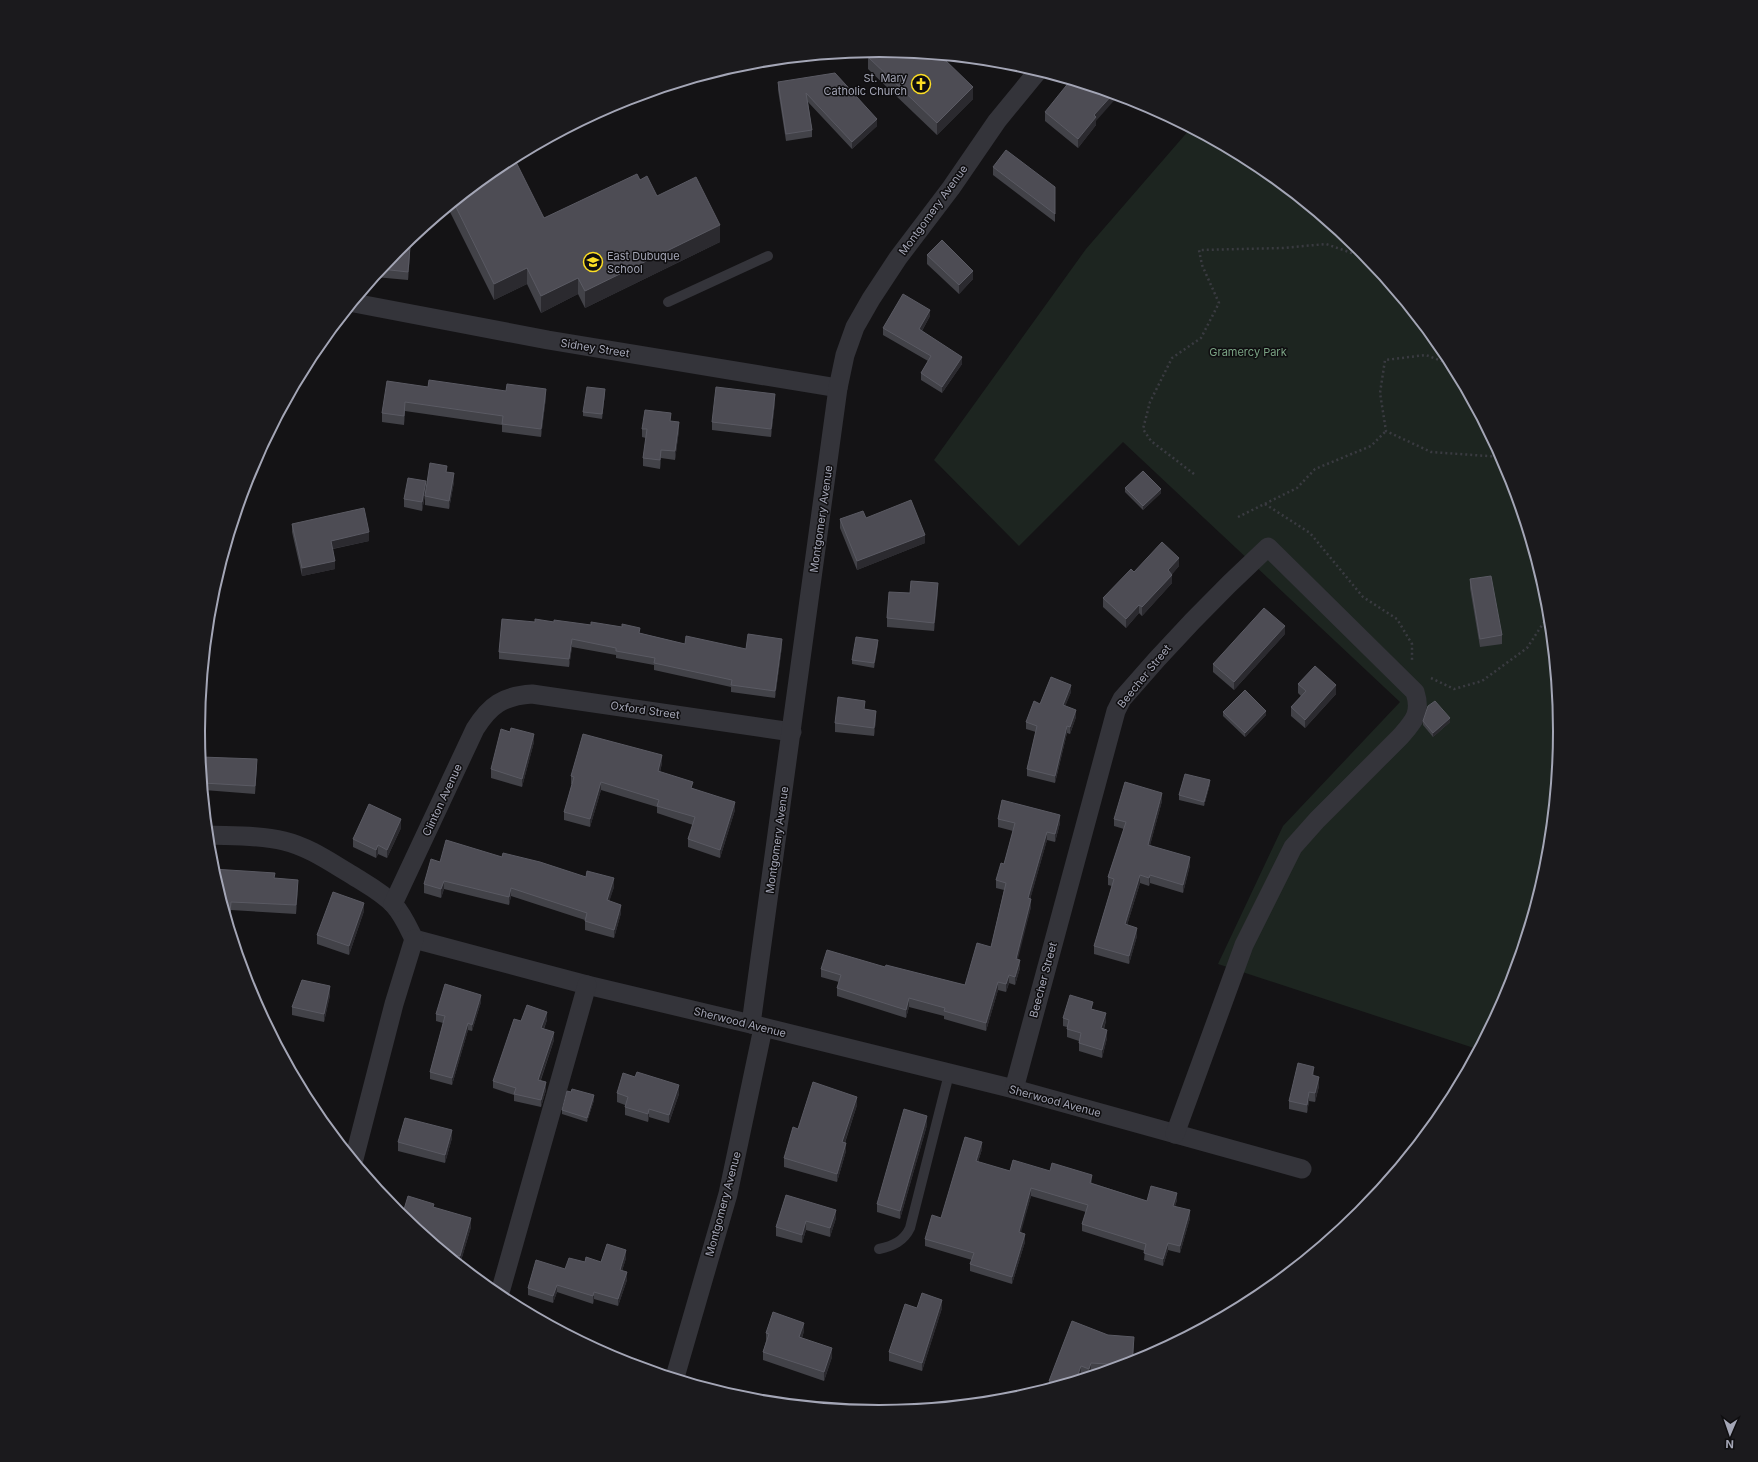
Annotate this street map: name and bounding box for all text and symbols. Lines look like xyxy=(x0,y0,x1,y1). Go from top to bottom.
place label: St. Mary Catholic Church xyxy=(824,71,907,98)
church icon: St. Mary Catholic Church xyxy=(910,73,932,95)
street label: Montgomery Avenue xyxy=(896,162,970,258)
place label: East Dubuque School xyxy=(607,249,680,276)
school or university icon: East Dubuque School xyxy=(582,251,604,273)
street label: Sidney Street xyxy=(560,336,631,360)
park label: Gramercy Park xyxy=(1209,345,1287,359)
street label: Montgomery Avenue xyxy=(807,464,835,574)
street label: Beecher Street xyxy=(1114,641,1174,711)
street label: Oxford Street xyxy=(609,698,681,722)
street label: Clinton Avenue xyxy=(419,762,465,838)
street label: Montgomery Avenue xyxy=(763,785,791,895)
street label: Beecher Street xyxy=(1026,940,1060,1019)
street label: Sherwood Avenue xyxy=(692,1004,788,1040)
street label: Sherwood Avenue xyxy=(1007,1082,1103,1120)
street label: Montgomery Avenue xyxy=(702,1150,744,1258)
north arrow xyxy=(1710,1414,1750,1454)
text: N xyxy=(1725,1437,1734,1451)

